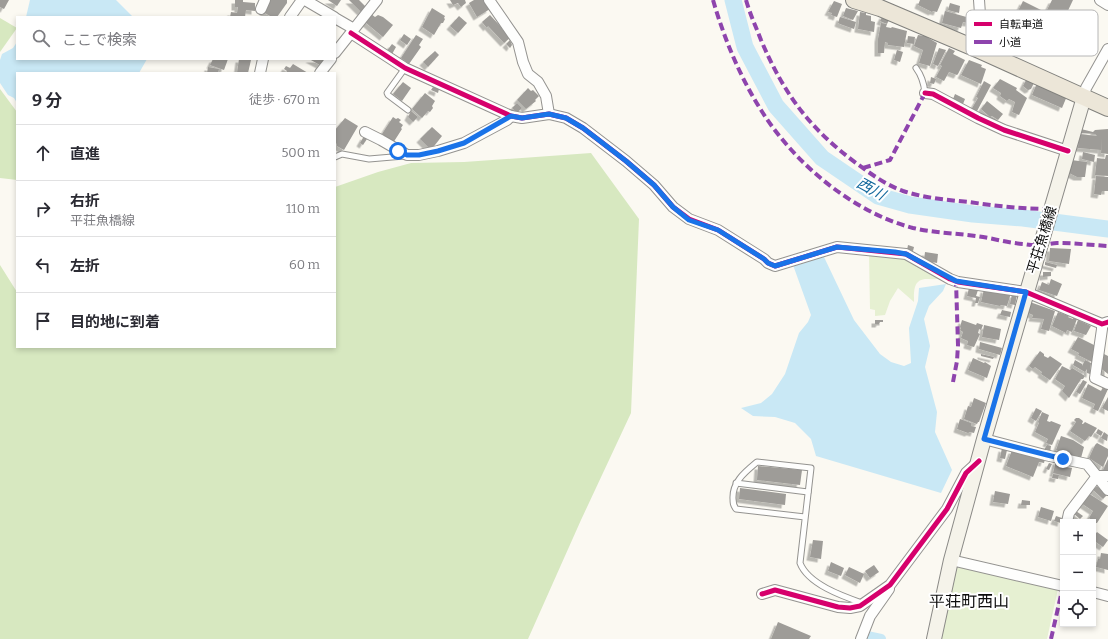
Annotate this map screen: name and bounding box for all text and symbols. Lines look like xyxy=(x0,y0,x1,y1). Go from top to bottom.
legend xyxy=(966,10,1098,56)
search box xyxy=(16,16,336,60)
text: 自転車道 xyxy=(999,18,1043,31)
icon: search xyxy=(30,27,52,49)
text: ここで検索 xyxy=(62,31,137,49)
text: 小道 xyxy=(999,36,1021,49)
text: 9 分 xyxy=(32,90,62,111)
text: 徒歩 · 670 m xyxy=(249,92,320,107)
icon: ahead xyxy=(32,142,54,164)
route start xyxy=(389,142,407,160)
text: 直進 xyxy=(70,145,100,163)
text: 500 m xyxy=(281,145,320,160)
water label: 西川 xyxy=(854,174,890,205)
text: 右折 xyxy=(70,192,100,210)
icon: right xyxy=(32,198,54,220)
text: 110 m xyxy=(286,201,320,216)
street label: 平荘魚橋線 xyxy=(1024,204,1060,276)
text: 平荘魚橋線 xyxy=(70,213,135,228)
icon: left xyxy=(32,254,54,276)
text: 左折 xyxy=(70,257,100,275)
text: 60 m xyxy=(289,257,320,272)
icon: arrive xyxy=(32,310,54,332)
text: 目的地に到着 xyxy=(70,313,160,331)
route end xyxy=(1054,450,1072,468)
map controls xyxy=(1060,519,1096,627)
button: + xyxy=(1060,519,1096,555)
button: − xyxy=(1060,555,1096,591)
button: locate xyxy=(1060,591,1096,627)
district label: 平荘町西山 xyxy=(929,592,1009,611)

